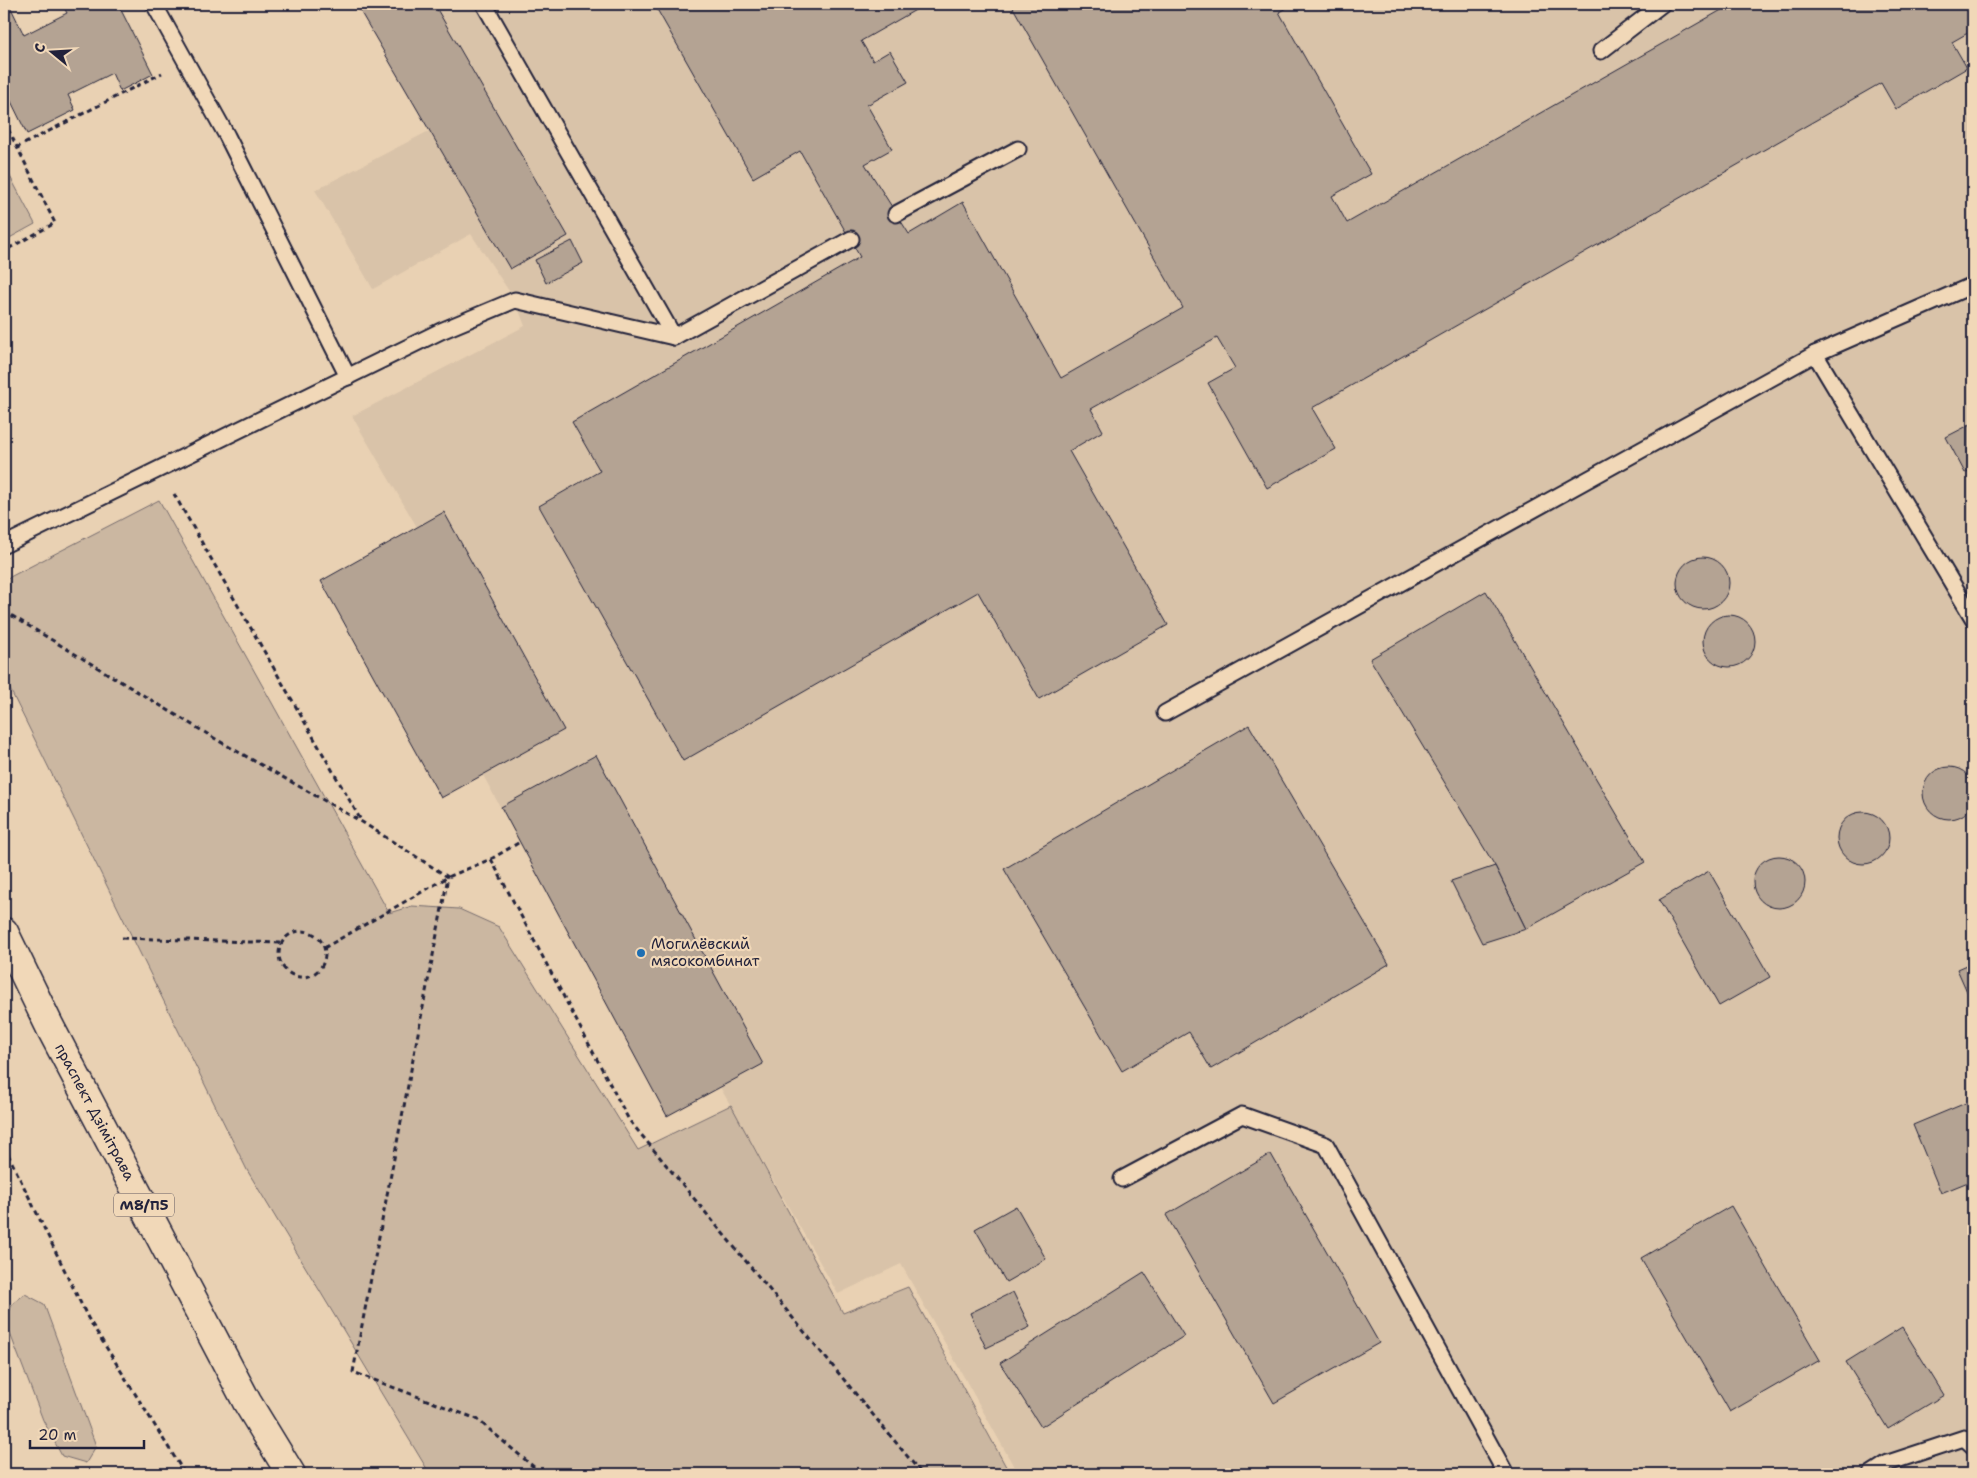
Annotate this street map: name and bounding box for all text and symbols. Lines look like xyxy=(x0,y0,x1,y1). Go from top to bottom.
north arrow xyxy=(28,28,78,78)
text: С xyxy=(30,41,50,55)
place label: Могилёвский мясокомбинат xyxy=(651,934,760,971)
marker: Могилёвский мясокомбинат xyxy=(635,947,647,959)
street label: праспект Дзімітрава xyxy=(50,1040,140,1185)
road number: М8/П5 xyxy=(114,1194,174,1216)
scale bar xyxy=(30,1418,144,1450)
text: 20 m xyxy=(38,1425,77,1445)

